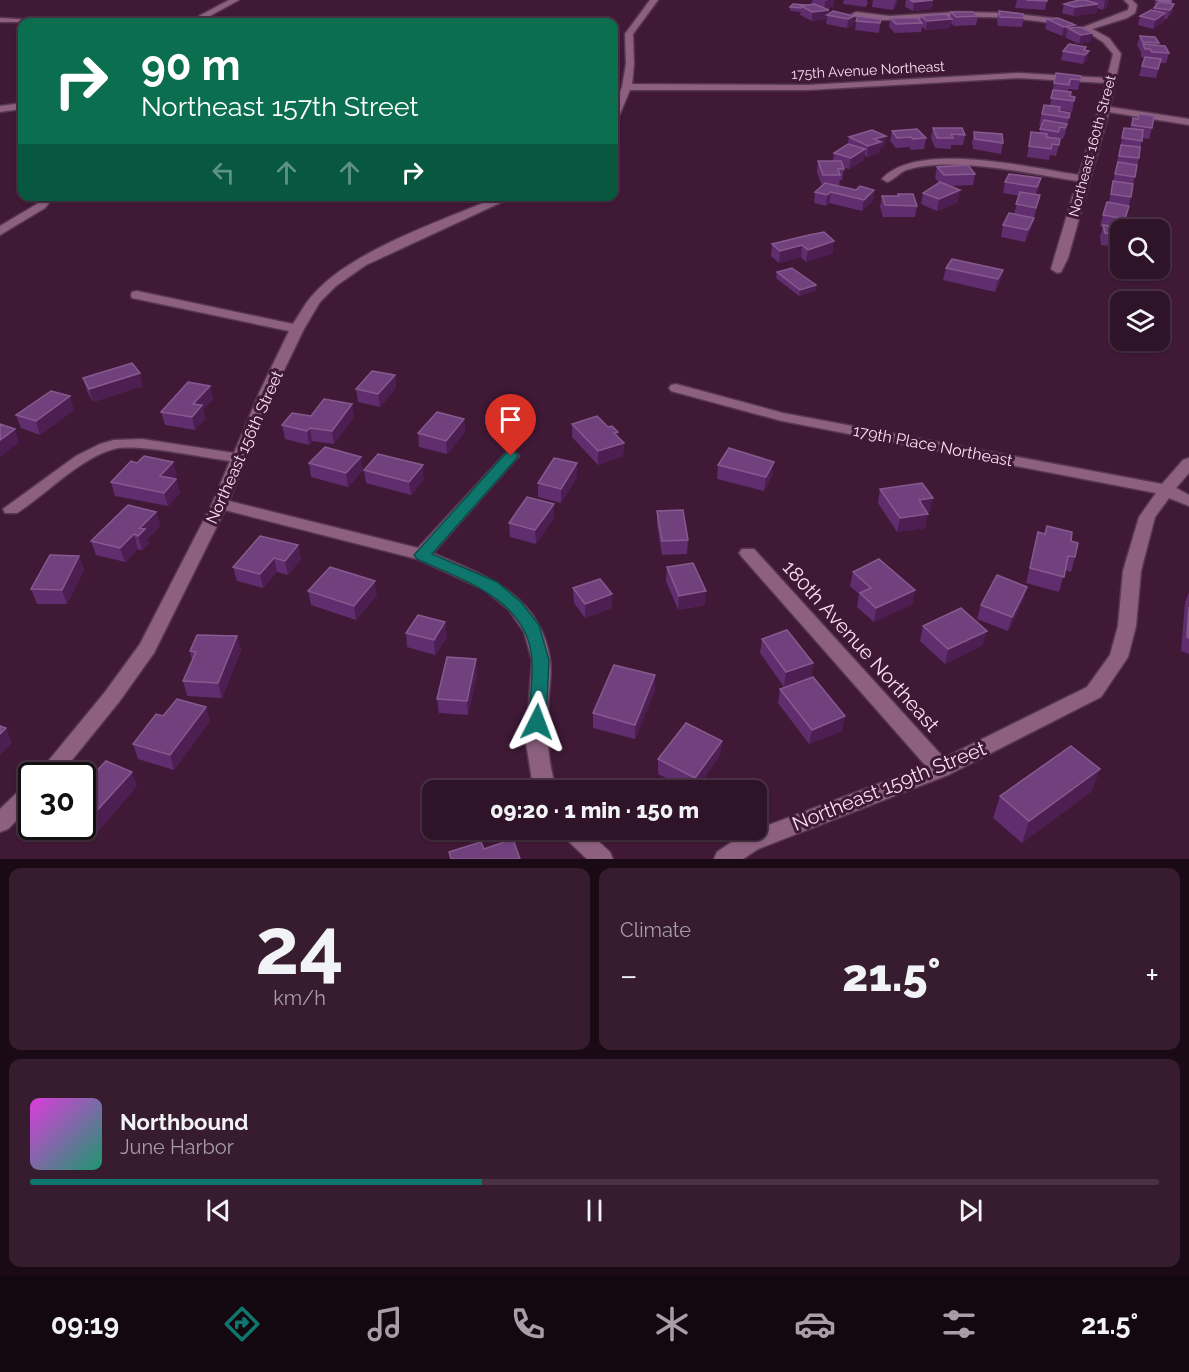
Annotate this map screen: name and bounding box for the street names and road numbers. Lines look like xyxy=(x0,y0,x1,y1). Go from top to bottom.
street label: 175th Avenue Northeast xyxy=(791,58,945,82)
street label: Northeast 160th Street xyxy=(1065,73,1119,219)
street label: Northeast 156th Street xyxy=(202,367,287,527)
street label: 179th Place Northeast xyxy=(852,421,1015,470)
street label: 180th Avenue Northeast xyxy=(778,555,944,737)
street label: Northeast 159th Street xyxy=(789,736,990,836)

